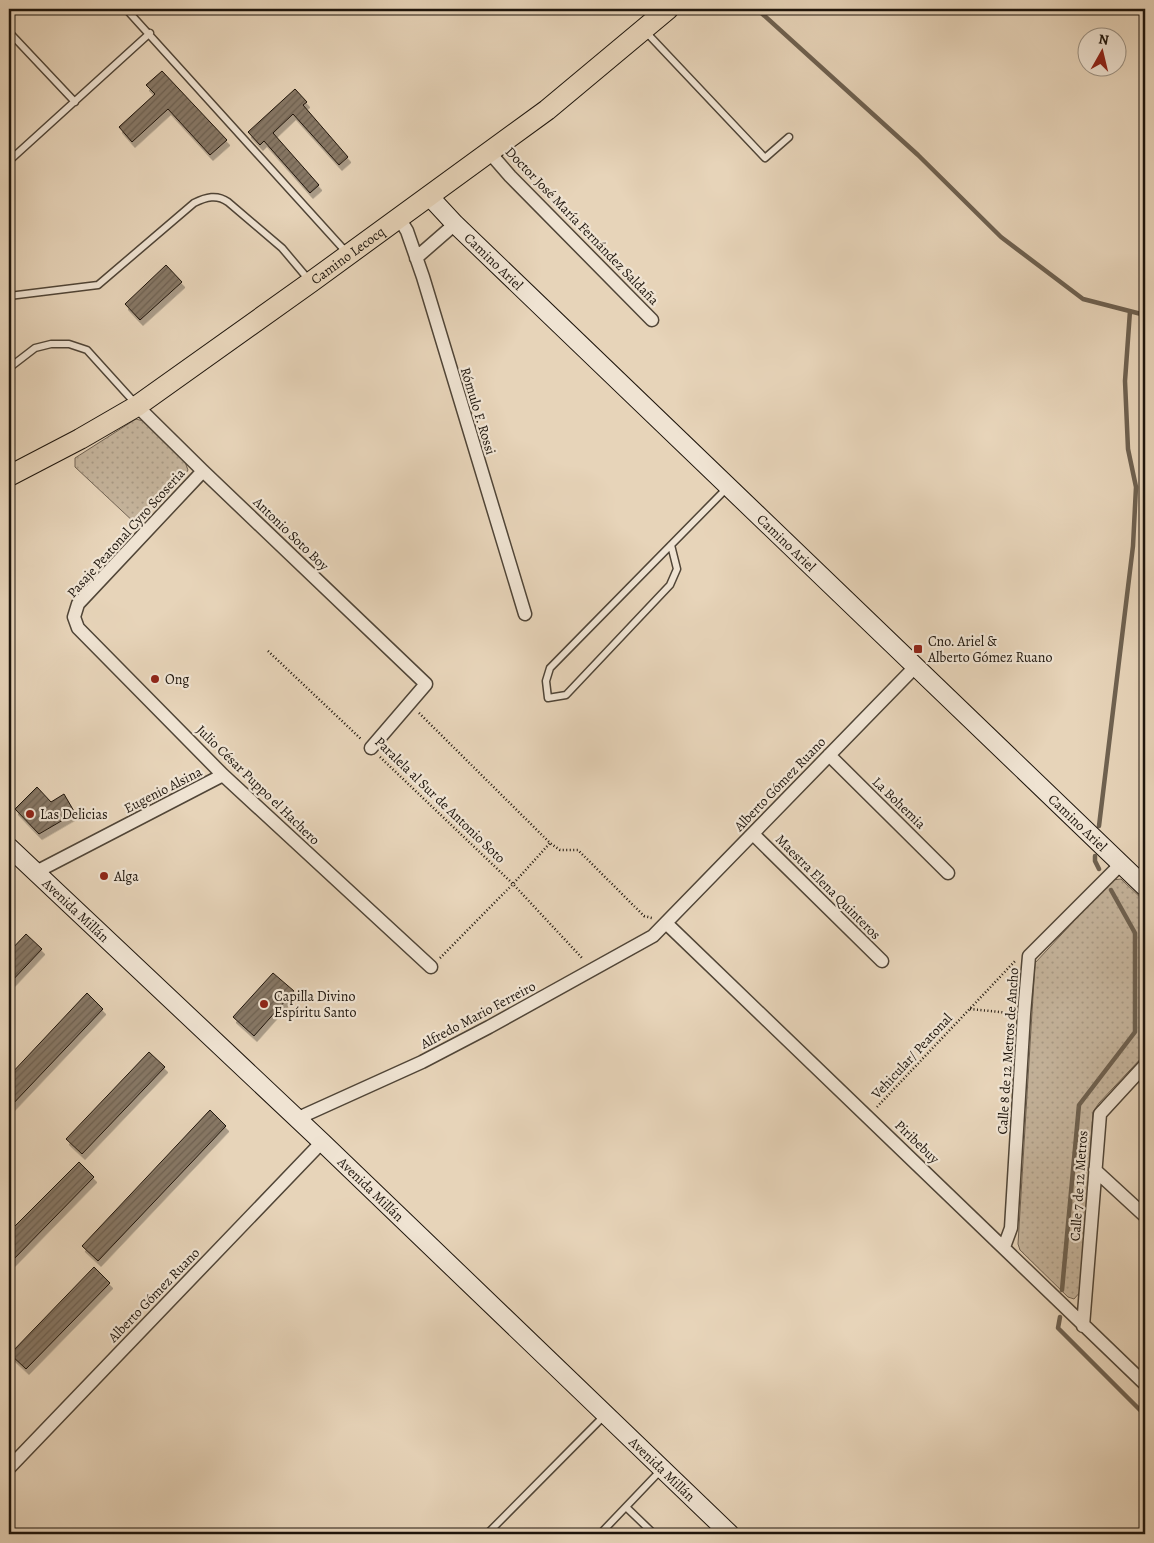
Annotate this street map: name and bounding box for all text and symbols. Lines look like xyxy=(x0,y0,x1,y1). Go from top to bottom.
north arrow xyxy=(1076,28,1126,78)
text: N xyxy=(1097,30,1110,50)
street label: Doctor José María Fernández Saldaña xyxy=(501,143,663,310)
street label: Camino Lecocq xyxy=(307,222,389,289)
street label: Camino Ariel xyxy=(460,228,528,295)
street label: Rómulo F. Rossi xyxy=(456,365,500,457)
street label: Pasaje Peatonal Cyro Scoseria xyxy=(63,464,190,602)
street label: Antonio Soto Boy xyxy=(248,492,333,575)
street label: Camino Ariel xyxy=(753,510,821,576)
place label: Cno. Ariel & Alberto Gómez Ruano xyxy=(927,632,1052,667)
marker: Cno. Ariel & Alberto Gómez Ruano xyxy=(912,643,924,655)
place label: Ong xyxy=(165,670,189,689)
marker: Ong xyxy=(149,673,161,685)
street label: Julio César Puppo el Hachero xyxy=(192,721,324,849)
street label: Paralela al Sur de Antonio Soto xyxy=(371,732,509,868)
street label: Alberto Gómez Ruano xyxy=(729,733,830,836)
street label: Eugenio Alsina xyxy=(121,762,206,818)
street label: La Bohemia xyxy=(868,773,930,834)
street label: Camino Ariel xyxy=(1044,790,1112,856)
place label: Las Delicias xyxy=(40,805,108,824)
marker: Las Delicias xyxy=(24,808,36,820)
street label: Maestra Elena Quinteros xyxy=(771,830,885,944)
place label: Alga xyxy=(113,867,139,886)
marker: Alga xyxy=(98,870,110,882)
street label: Avenida Millán xyxy=(38,873,114,947)
street label: Calle 8 de 12 Metros de Ancho xyxy=(993,967,1023,1135)
street label: Alfredo Mario Ferreiro xyxy=(416,977,539,1054)
place label: Capilla Divino Espíritu Santo xyxy=(274,987,356,1022)
marker: Capilla Divino Espíritu Santo xyxy=(258,998,270,1010)
street label: Vehicular/ Peatonal xyxy=(867,1009,957,1104)
street label: Piribebuy xyxy=(891,1116,944,1169)
street label: Calle 7 de 12 Metros xyxy=(1066,1130,1092,1242)
street label: Avenida Millán xyxy=(333,1152,409,1226)
street label: Alberto Gómez Ruano xyxy=(103,1244,204,1347)
street label: Avenida Millán xyxy=(624,1432,700,1506)

